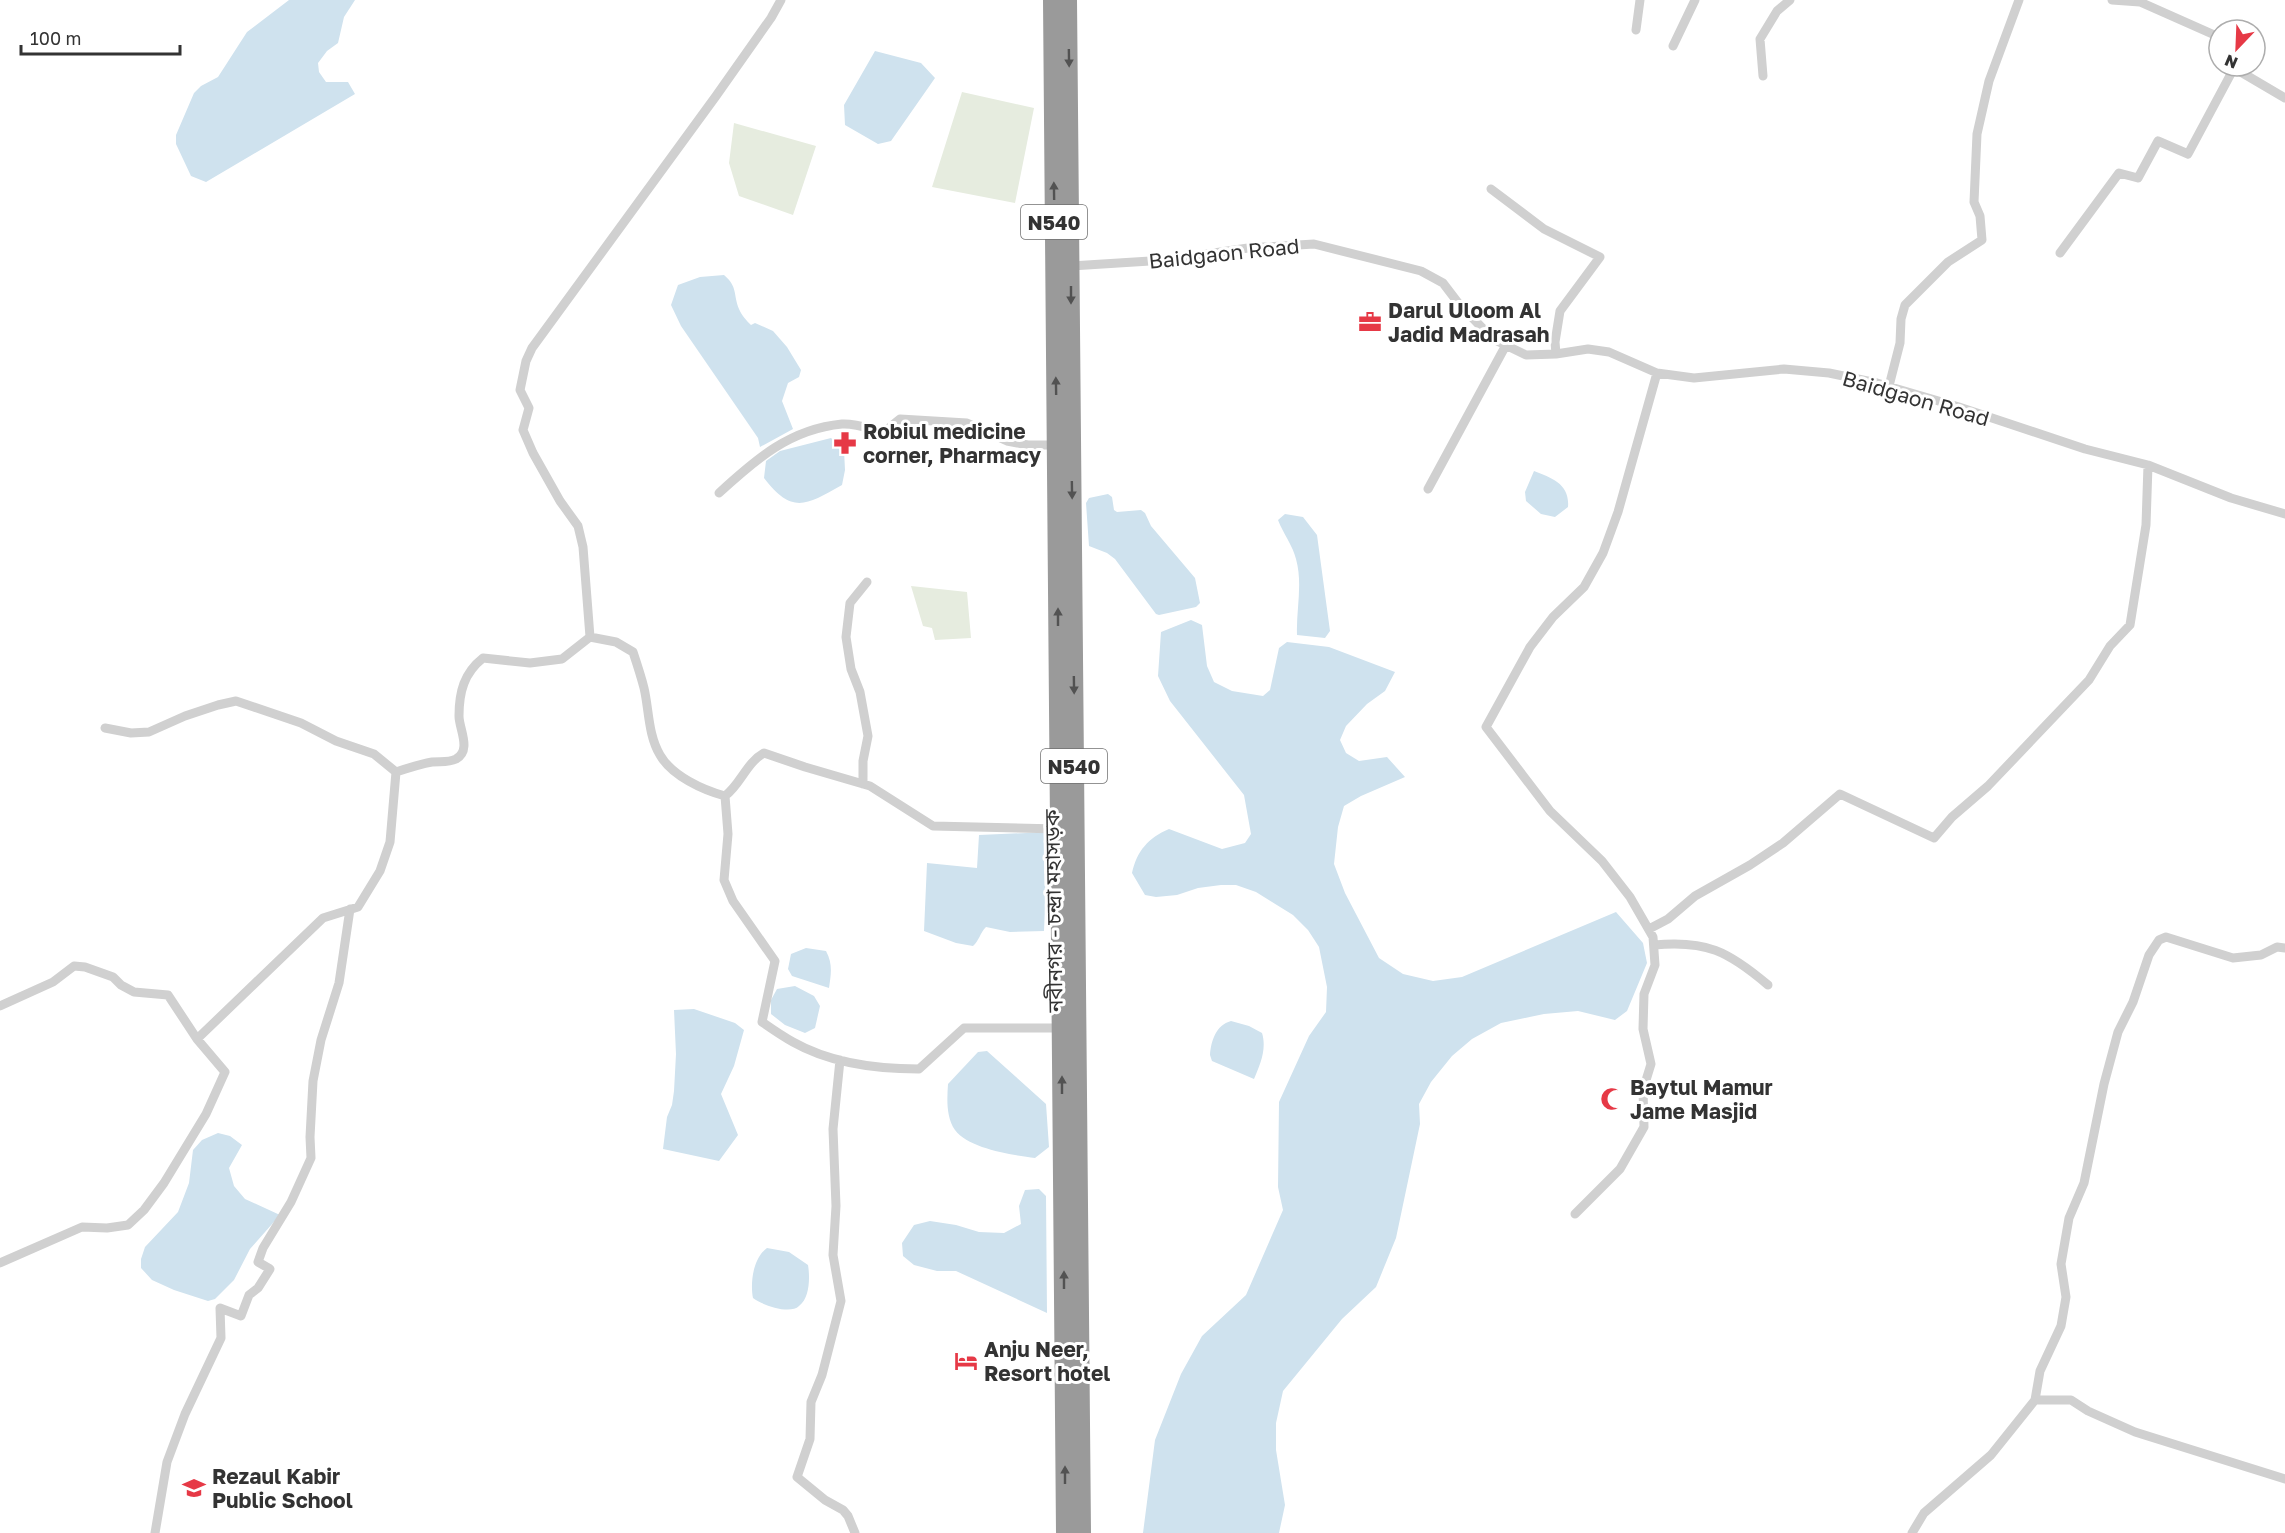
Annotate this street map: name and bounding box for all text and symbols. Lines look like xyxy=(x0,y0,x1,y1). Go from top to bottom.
scale bar xyxy=(21,18,180,56)
north arrow xyxy=(2207,18,2267,78)
text: 100 m xyxy=(30,27,81,49)
one-way arrow xyxy=(1064,49,1074,68)
text: N xyxy=(2222,50,2241,73)
one-way arrow xyxy=(1049,182,1059,201)
road number: N540 xyxy=(1021,205,1087,239)
street label: Baidgaon Road xyxy=(1147,232,1301,274)
one-way arrow xyxy=(1066,286,1076,305)
place label: Darul Uloom Al Jadid Madrasah xyxy=(1388,297,1549,347)
office icon: Darul Uloom Al Jadid Madrasah xyxy=(1357,309,1383,335)
street label: Baidgaon Road xyxy=(1840,365,1992,431)
one-way arrow xyxy=(1051,377,1061,396)
place label: Robiul medicine corner, Pharmacy xyxy=(863,418,1041,468)
pharmacy icon: Robiul medicine corner, Pharmacy xyxy=(832,430,858,456)
one-way arrow xyxy=(1067,481,1077,500)
one-way arrow xyxy=(1053,607,1063,626)
one-way arrow xyxy=(1069,676,1078,695)
road number: N540 xyxy=(1041,749,1107,783)
street label: নবীনগর - চন্দ্রা মহাসড়ক xyxy=(1038,808,1068,1014)
place label: Baytul Mamur Jame Masjid xyxy=(1630,1074,1773,1124)
one-way arrow xyxy=(1057,1075,1067,1094)
mosque icon: Baytul Mamur Jame Masjid xyxy=(1599,1086,1625,1112)
one-way arrow xyxy=(1059,1270,1069,1289)
place label: Anju Neer, Resort hotel xyxy=(984,1336,1110,1386)
hotel icon: Anju Neer, Resort hotel xyxy=(953,1348,979,1374)
place label: Rezaul Kabir Public School xyxy=(212,1463,353,1513)
one-way arrow xyxy=(1060,1465,1070,1484)
school or university icon: Rezaul Kabir Public School xyxy=(181,1475,207,1501)

